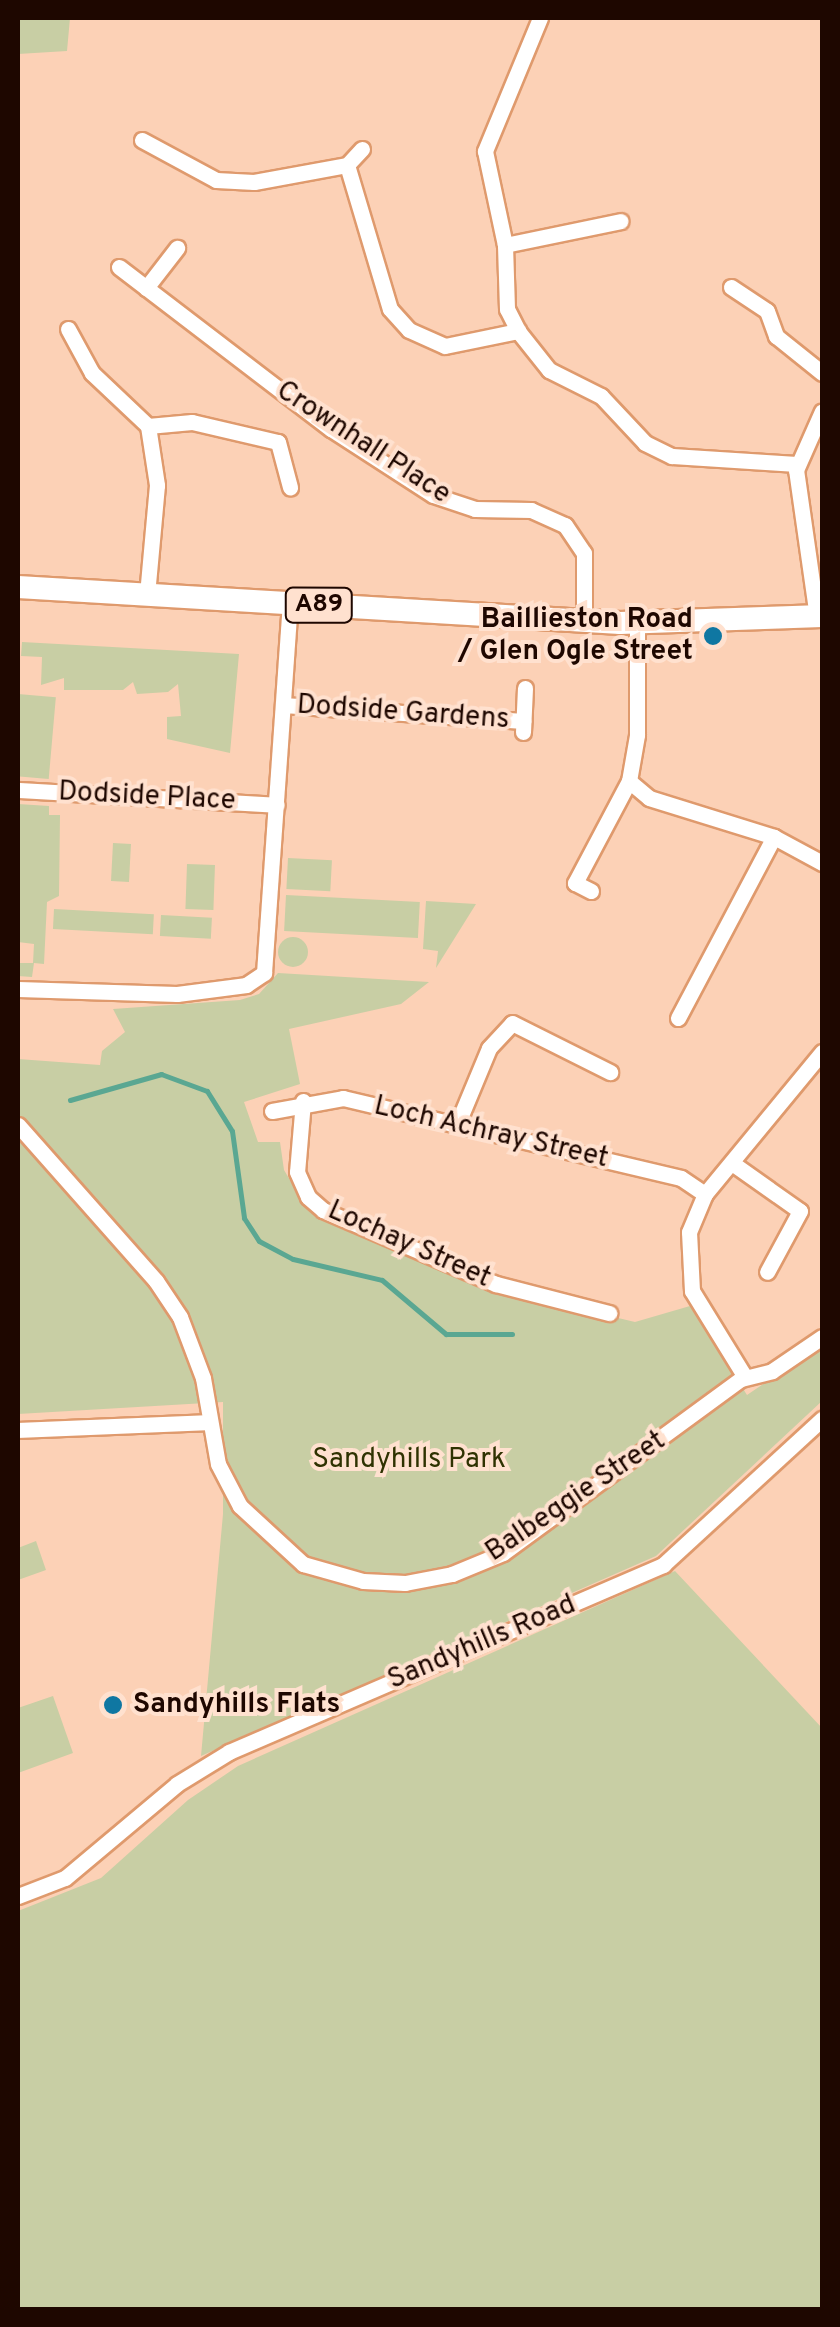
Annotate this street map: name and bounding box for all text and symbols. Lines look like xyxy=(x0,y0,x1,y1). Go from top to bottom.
street label: Crownhall Place xyxy=(270,374,456,512)
road number: A89 xyxy=(284,585,354,625)
place label: Baillieston Road / Glen Ogle Street xyxy=(458,603,693,669)
marker: Baillieston Road / Glen Ogle Street xyxy=(702,625,724,647)
street label: Dodside Gardens xyxy=(296,689,510,737)
street label: Dodside Place xyxy=(57,776,237,818)
street label: Loch Achray Street xyxy=(370,1090,612,1176)
street label: Lochay Street xyxy=(322,1194,496,1296)
street label: Balbeggie Street xyxy=(480,1424,672,1570)
park label: Sandyhills Park xyxy=(312,1443,506,1477)
street label: Sandyhills Road xyxy=(383,1588,581,1698)
place label: Sandyhills Flats xyxy=(133,1688,340,1722)
marker: Sandyhills Flats xyxy=(102,1694,124,1716)

